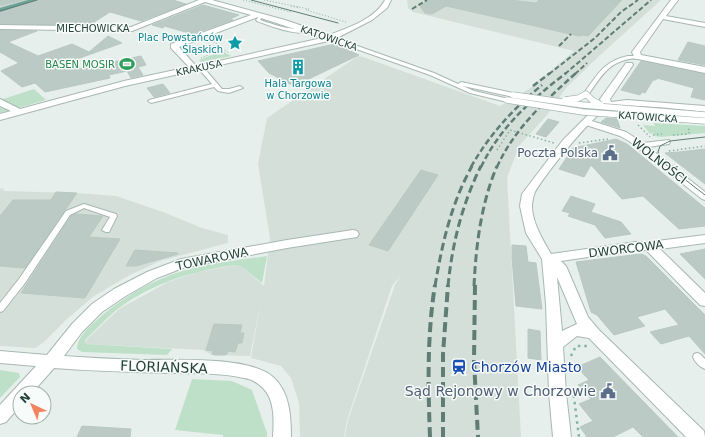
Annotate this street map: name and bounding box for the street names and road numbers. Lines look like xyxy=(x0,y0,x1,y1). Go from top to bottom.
street label: MIECHOWICKA xyxy=(56,23,130,34)
street label: KATOWICKA xyxy=(299,23,359,53)
street label: KRAKUSA xyxy=(175,58,223,78)
street label: KATOWICKA xyxy=(618,109,678,125)
street label: WOLNOŚCI xyxy=(629,134,690,187)
street label: DWORCOWA xyxy=(588,237,665,261)
street label: TOWAROWA xyxy=(174,244,250,274)
street label: FLORIAŃSKA xyxy=(120,356,209,377)

